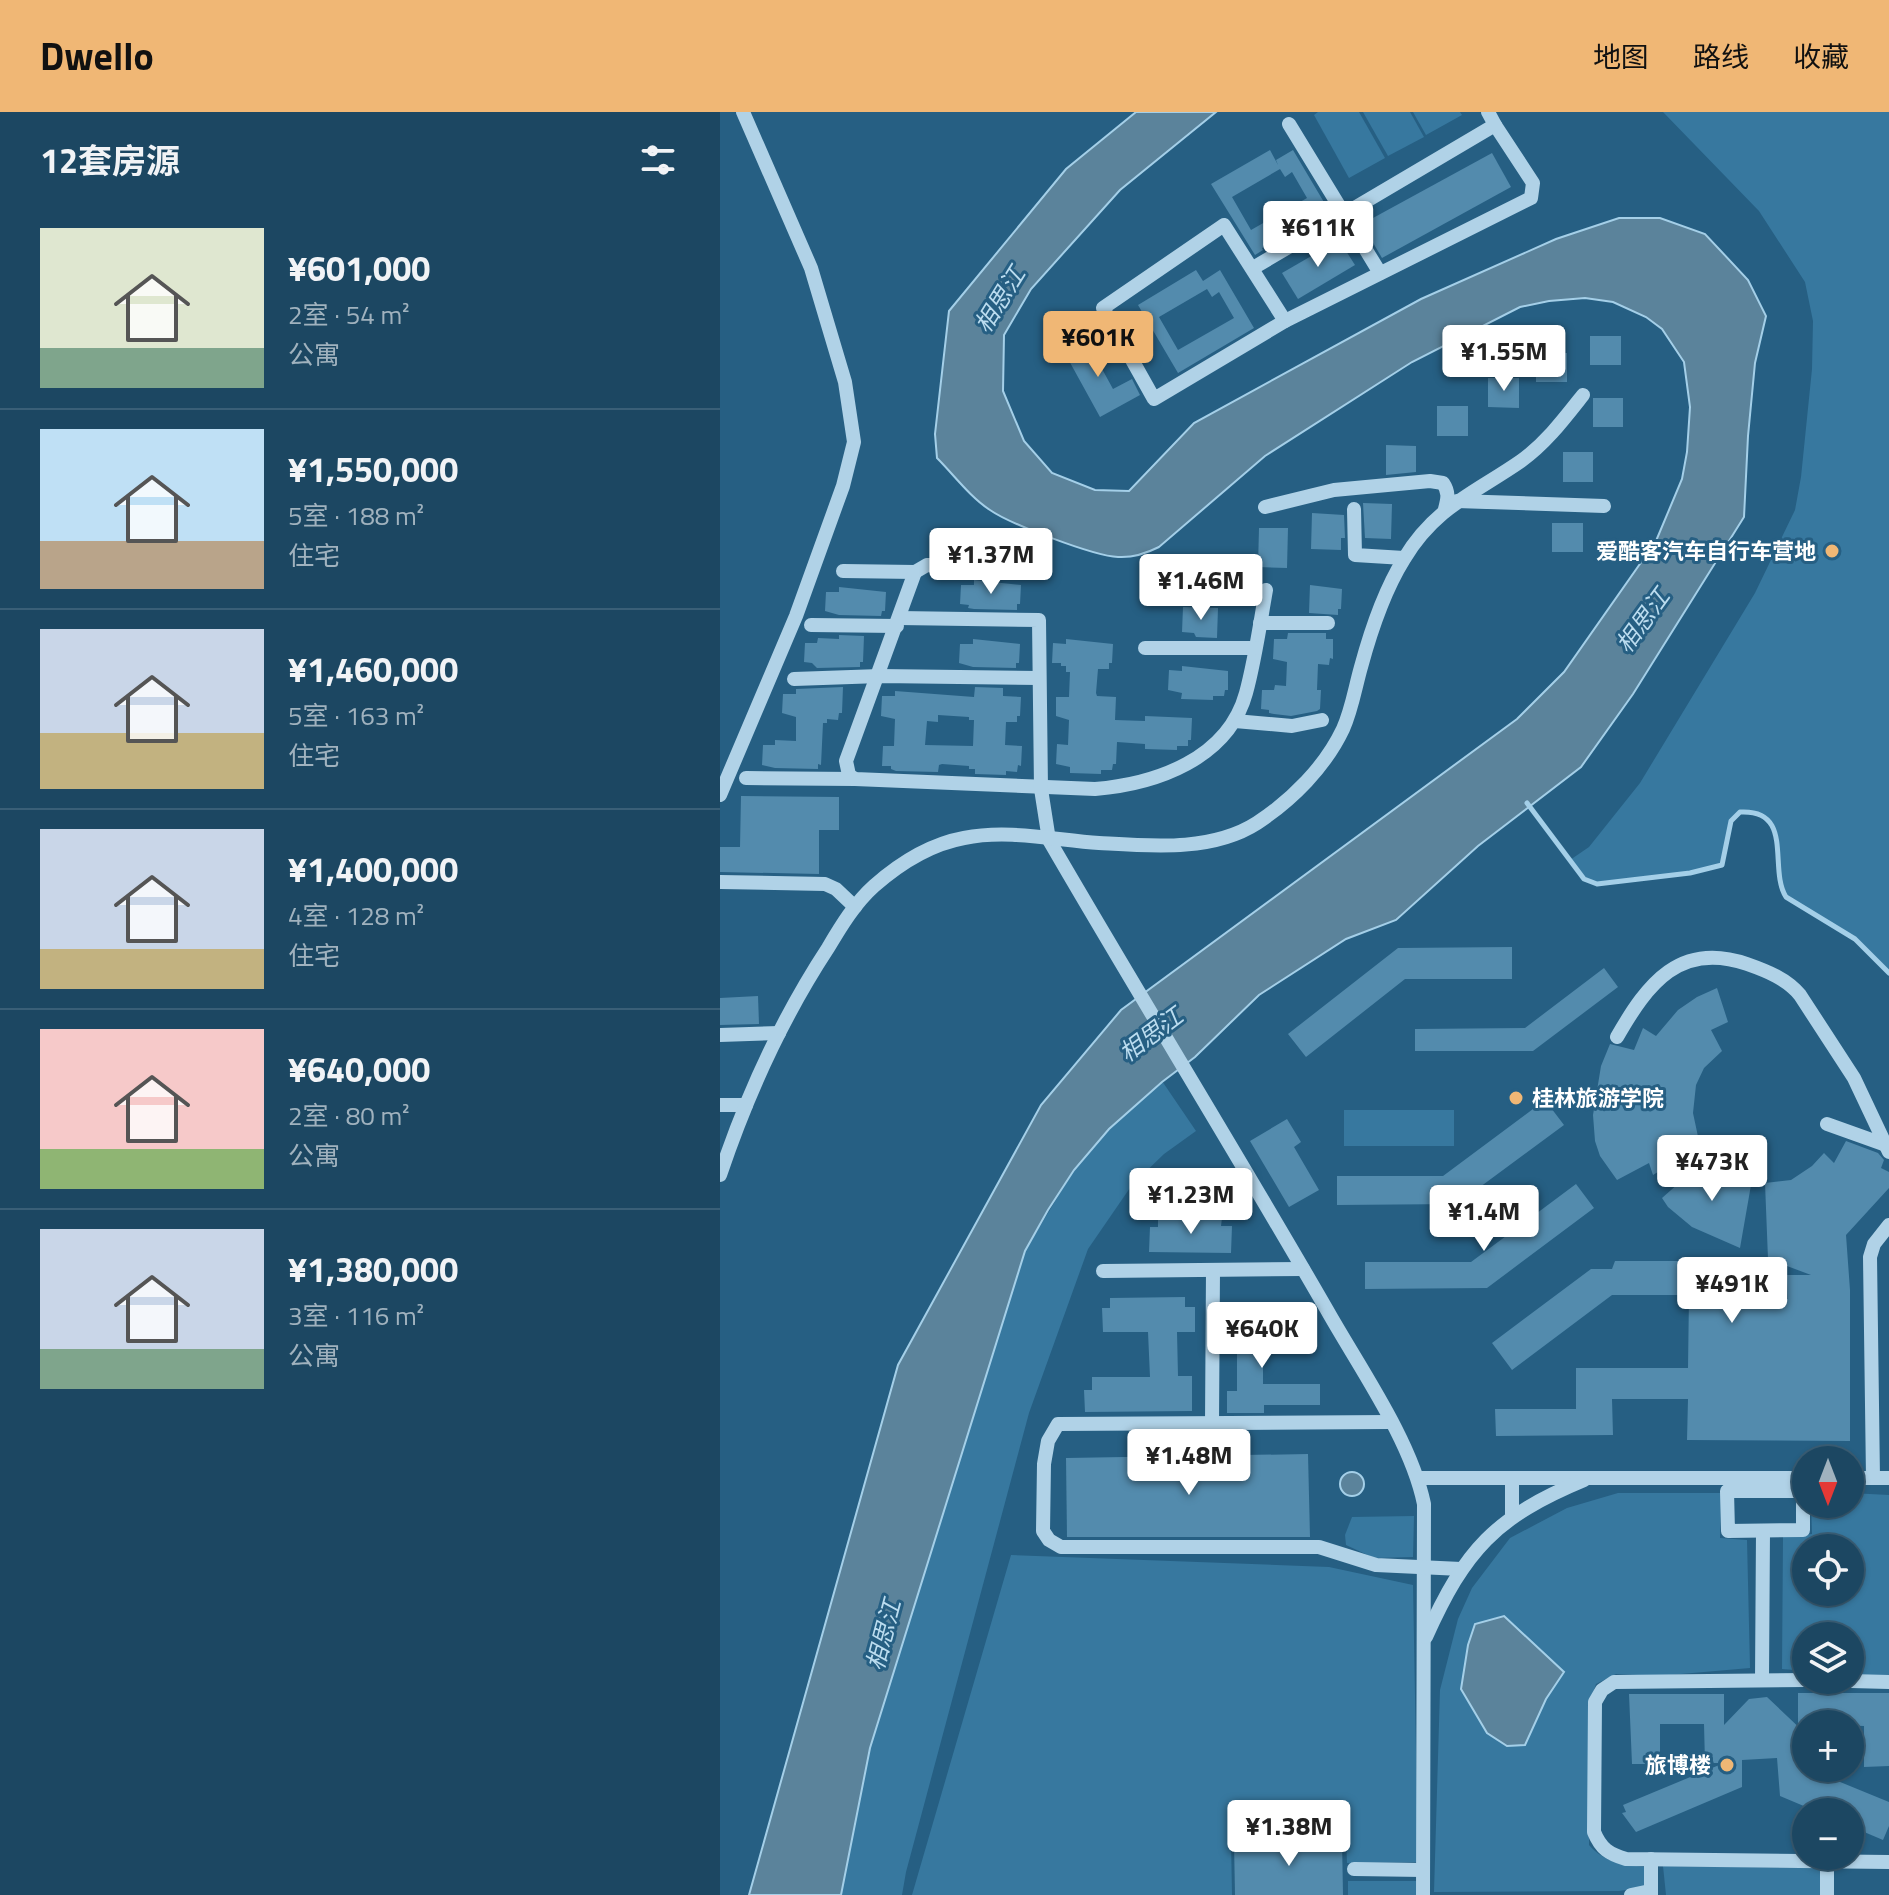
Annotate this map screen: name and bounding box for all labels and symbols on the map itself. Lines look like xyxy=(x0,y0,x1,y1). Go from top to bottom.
pin: ¥611K xyxy=(1262,201,1374,269)
water label: 相思江 xyxy=(965,257,1035,340)
pin: ¥601K xyxy=(1042,311,1154,379)
pin: ¥1.55M xyxy=(1439,325,1569,393)
pin: ¥1.37M xyxy=(926,528,1056,596)
place label: 爱酷客汽车自行车营地 xyxy=(1596,534,1816,568)
marker: 爱酷客汽车自行车营地 xyxy=(1823,542,1841,560)
pin: ¥1.46M xyxy=(1136,554,1266,622)
water label: 相思江 xyxy=(1606,578,1680,660)
water label: 相思江 xyxy=(1111,996,1192,1070)
place label: 桂林旅游学院 xyxy=(1532,1081,1664,1115)
marker: 桂林旅游学院 xyxy=(1507,1089,1525,1107)
pin: ¥473K xyxy=(1656,1135,1768,1203)
pin: ¥1.23M xyxy=(1126,1168,1256,1236)
pin: ¥1.4M xyxy=(1428,1185,1540,1253)
pin: ¥491K xyxy=(1676,1257,1788,1325)
pin: ¥640K xyxy=(1206,1302,1318,1370)
pin: ¥1.48M xyxy=(1124,1429,1254,1497)
north arrow xyxy=(1792,1446,1864,1518)
water label: 相思江 xyxy=(856,1592,911,1674)
place label: 旅博楼 xyxy=(1645,1748,1711,1782)
marker: 旅博楼 xyxy=(1718,1756,1736,1774)
pin: ¥1.38M xyxy=(1224,1800,1354,1868)

